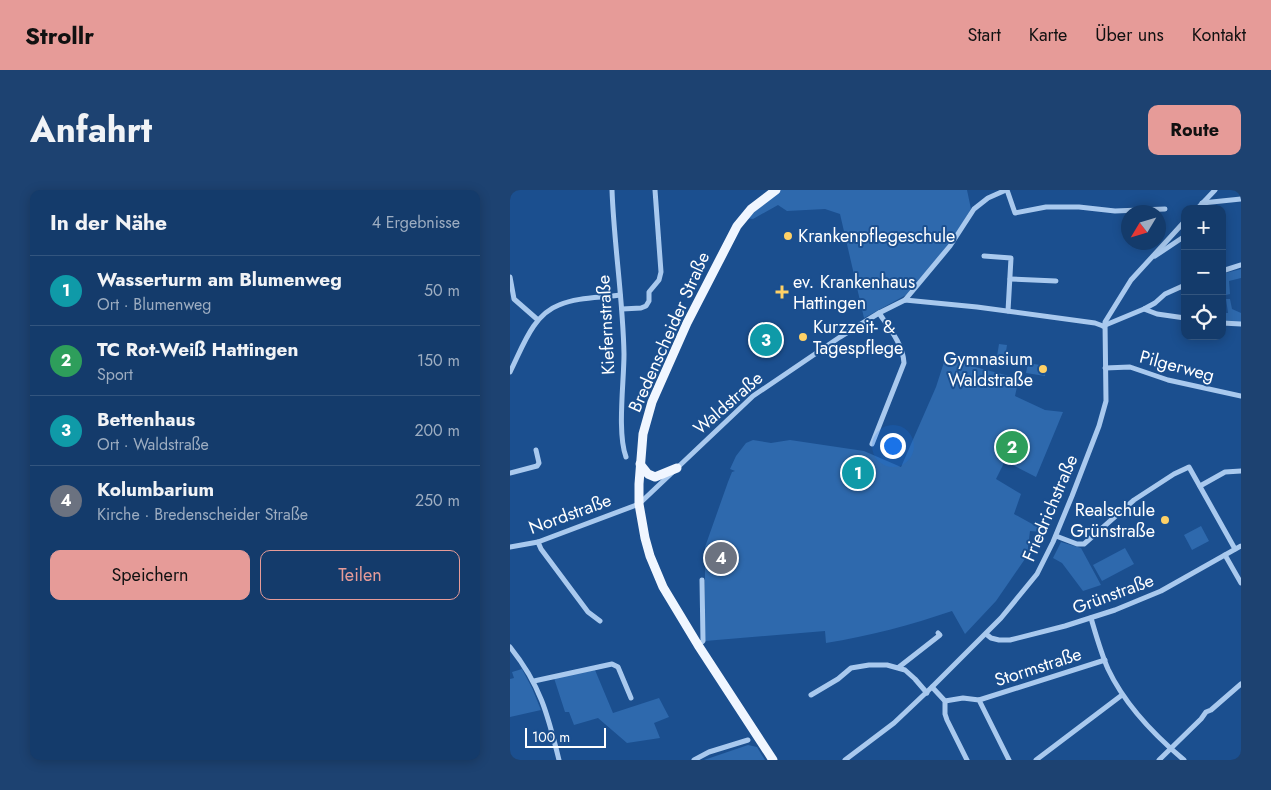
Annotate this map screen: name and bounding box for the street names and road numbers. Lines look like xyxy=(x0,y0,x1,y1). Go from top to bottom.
street label: Bredenscheider Straße xyxy=(622,248,716,416)
street label: Kiefernstraße xyxy=(590,274,622,376)
street label: Pilgerweg xyxy=(1137,344,1217,388)
street label: Waldstraße xyxy=(687,365,769,441)
street label: Friedrichstraße xyxy=(1016,451,1084,565)
street label: Nordstraße xyxy=(525,487,615,541)
street label: Grünstraße xyxy=(1069,567,1157,621)
street label: Stormstraße xyxy=(991,641,1085,693)

